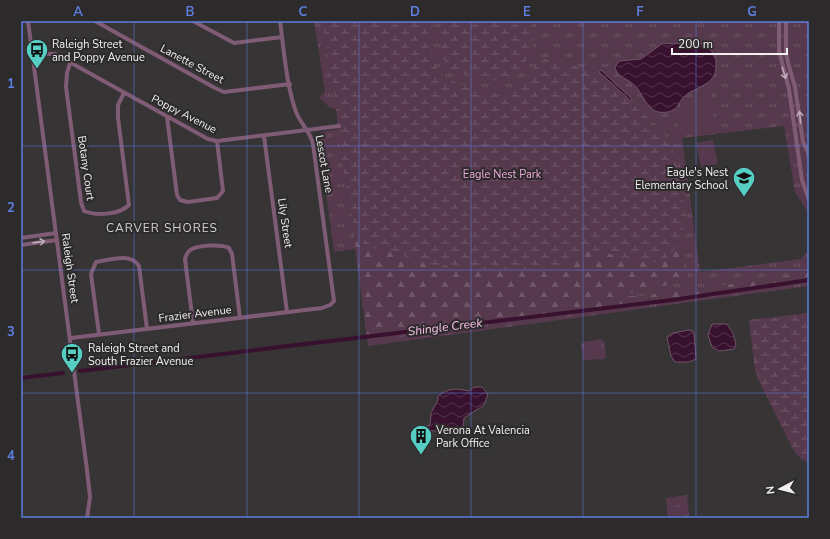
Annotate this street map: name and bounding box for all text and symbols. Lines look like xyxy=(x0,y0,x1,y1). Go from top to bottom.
text: A xyxy=(73,3,83,21)
text: B xyxy=(186,3,195,21)
text: C xyxy=(299,3,308,21)
text: D xyxy=(410,3,420,21)
text: E xyxy=(523,3,531,21)
text: F xyxy=(636,3,644,21)
text: G xyxy=(747,3,757,21)
scale bar xyxy=(672,30,787,56)
text: 200 m xyxy=(678,36,713,52)
bus stop icon: Raleigh Street and Poppy Avenue xyxy=(24,37,50,70)
place label: Raleigh Street and Poppy Avenue xyxy=(52,37,145,65)
street label: Lanette Street xyxy=(158,41,227,87)
one-way arrow xyxy=(781,67,788,80)
text: 1 xyxy=(7,75,15,93)
street label: Poppy Avenue xyxy=(149,91,219,137)
one-way arrow xyxy=(796,111,803,124)
street label: Lescot Lane xyxy=(312,134,337,194)
street label: Botany Court xyxy=(74,135,98,201)
place label: Eagle's Nest Elementary School xyxy=(635,165,729,193)
school or university icon: Eagle's Nest Elementary School xyxy=(731,165,757,198)
park label: Eagle Nest Park xyxy=(463,167,542,182)
street label: Lily Street xyxy=(274,197,296,249)
text: 2 xyxy=(7,199,15,217)
district label: CARVER SHORES xyxy=(106,220,218,236)
street label: Raleigh Street xyxy=(58,232,82,304)
one-way arrow xyxy=(32,238,45,246)
street label: Frazier Avenue xyxy=(158,302,232,326)
water label: Shingle Creek xyxy=(407,314,484,340)
text: 3 xyxy=(7,323,15,341)
bus stop icon: Raleigh Street and South Frazier Avenue xyxy=(59,341,85,374)
place label: Raleigh Street and South Frazier Avenue xyxy=(88,341,193,369)
building icon: Verona At Valencia Park Office xyxy=(408,423,434,456)
place label: Verona At Valencia Park Office xyxy=(435,423,530,451)
text: 4 xyxy=(7,447,15,465)
north arrow xyxy=(760,469,800,509)
text: N xyxy=(763,485,779,495)

